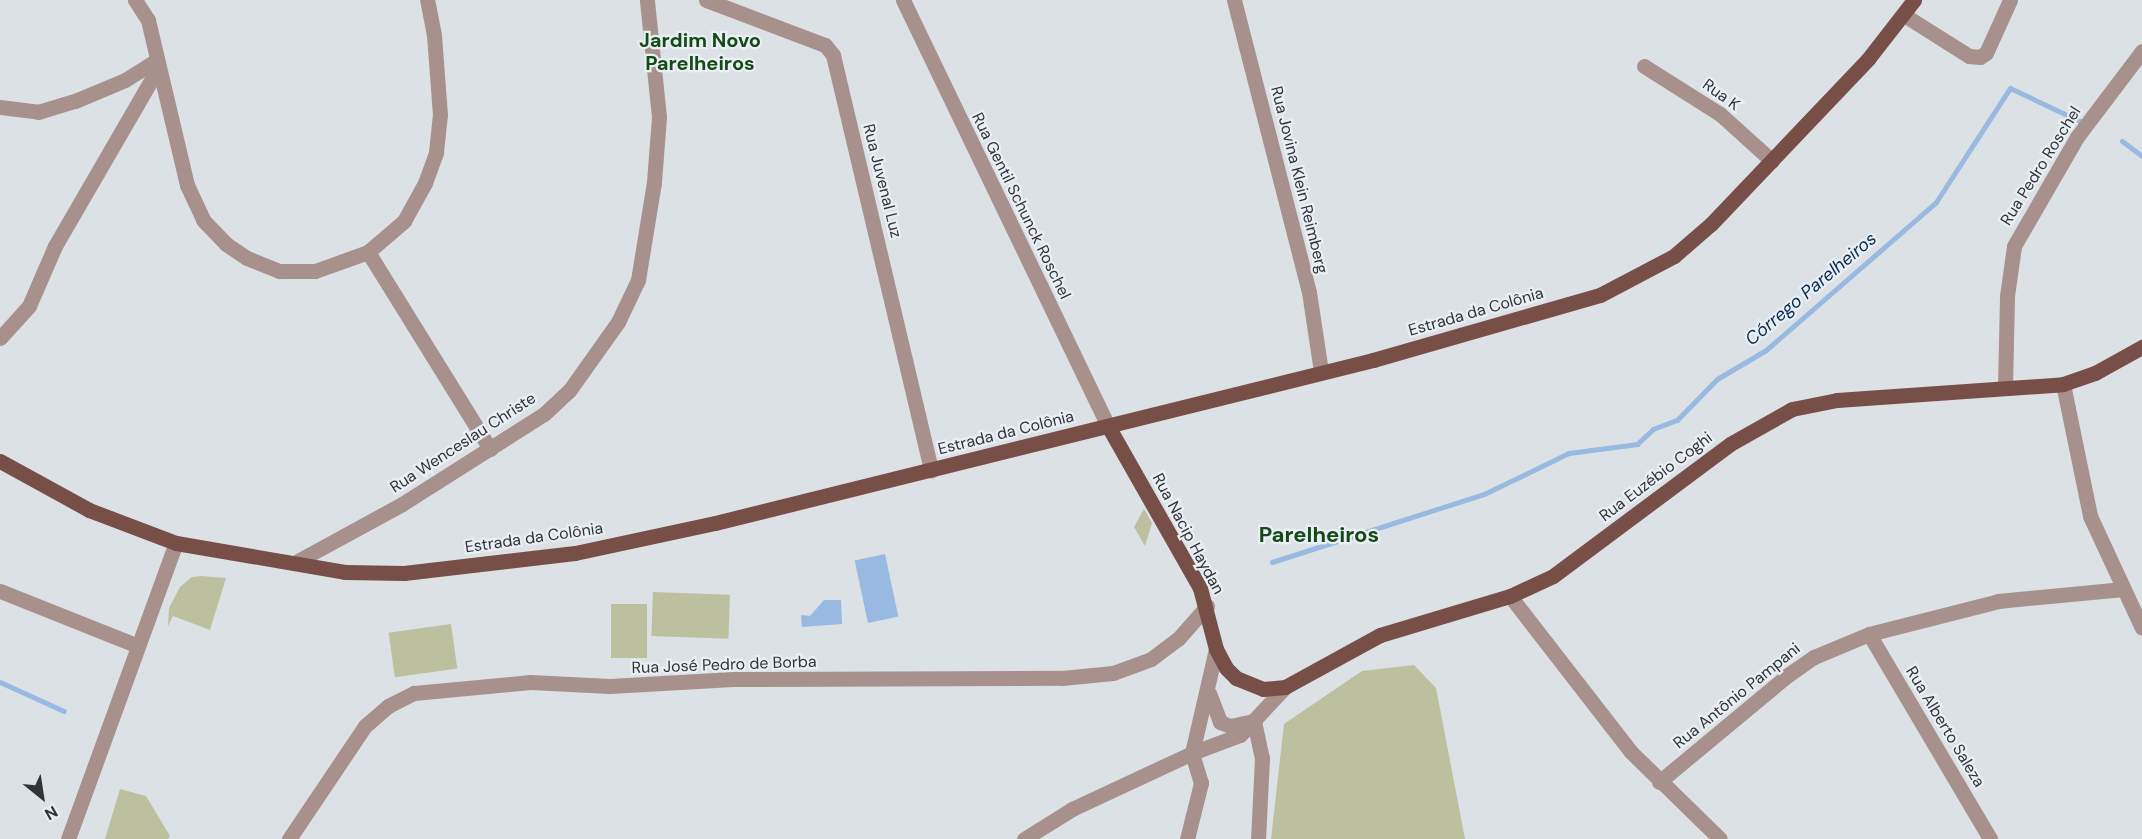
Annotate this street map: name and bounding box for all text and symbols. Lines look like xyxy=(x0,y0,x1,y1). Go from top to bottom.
district label: Jardim Novo Parelheiros xyxy=(639,29,761,76)
street label: Rua K xyxy=(1699,75,1743,115)
street label: Rua Jovina Klein Reimberg xyxy=(1266,84,1332,276)
street label: Rua Pedro Roschel xyxy=(1997,103,2085,229)
street label: Rua Gentil Schunck Roschel xyxy=(967,110,1075,302)
street label: Rua Juvenal Luz xyxy=(859,122,905,240)
water label: Córrego Parelheiros xyxy=(1741,228,1881,350)
street label: Estrada da Colônia xyxy=(1406,284,1546,340)
street label: Rua Wenceslau Christe xyxy=(387,389,539,497)
street label: Estrada da Colônia xyxy=(936,407,1076,459)
street label: Rua Euzébio Coghi xyxy=(1596,428,1716,526)
street label: Rua Nacip Haydan xyxy=(1148,470,1228,598)
street label: Estrada da Colônia xyxy=(464,519,604,557)
district label: Parelheiros xyxy=(1259,522,1379,548)
street label: Rua Antônio Pampani xyxy=(1670,639,1804,753)
street label: Rua José Pedro de Borba xyxy=(631,652,817,678)
street label: Rua Alberto Saleza xyxy=(1901,663,1989,791)
north arrow xyxy=(12,767,72,827)
text: N xyxy=(41,801,62,825)

